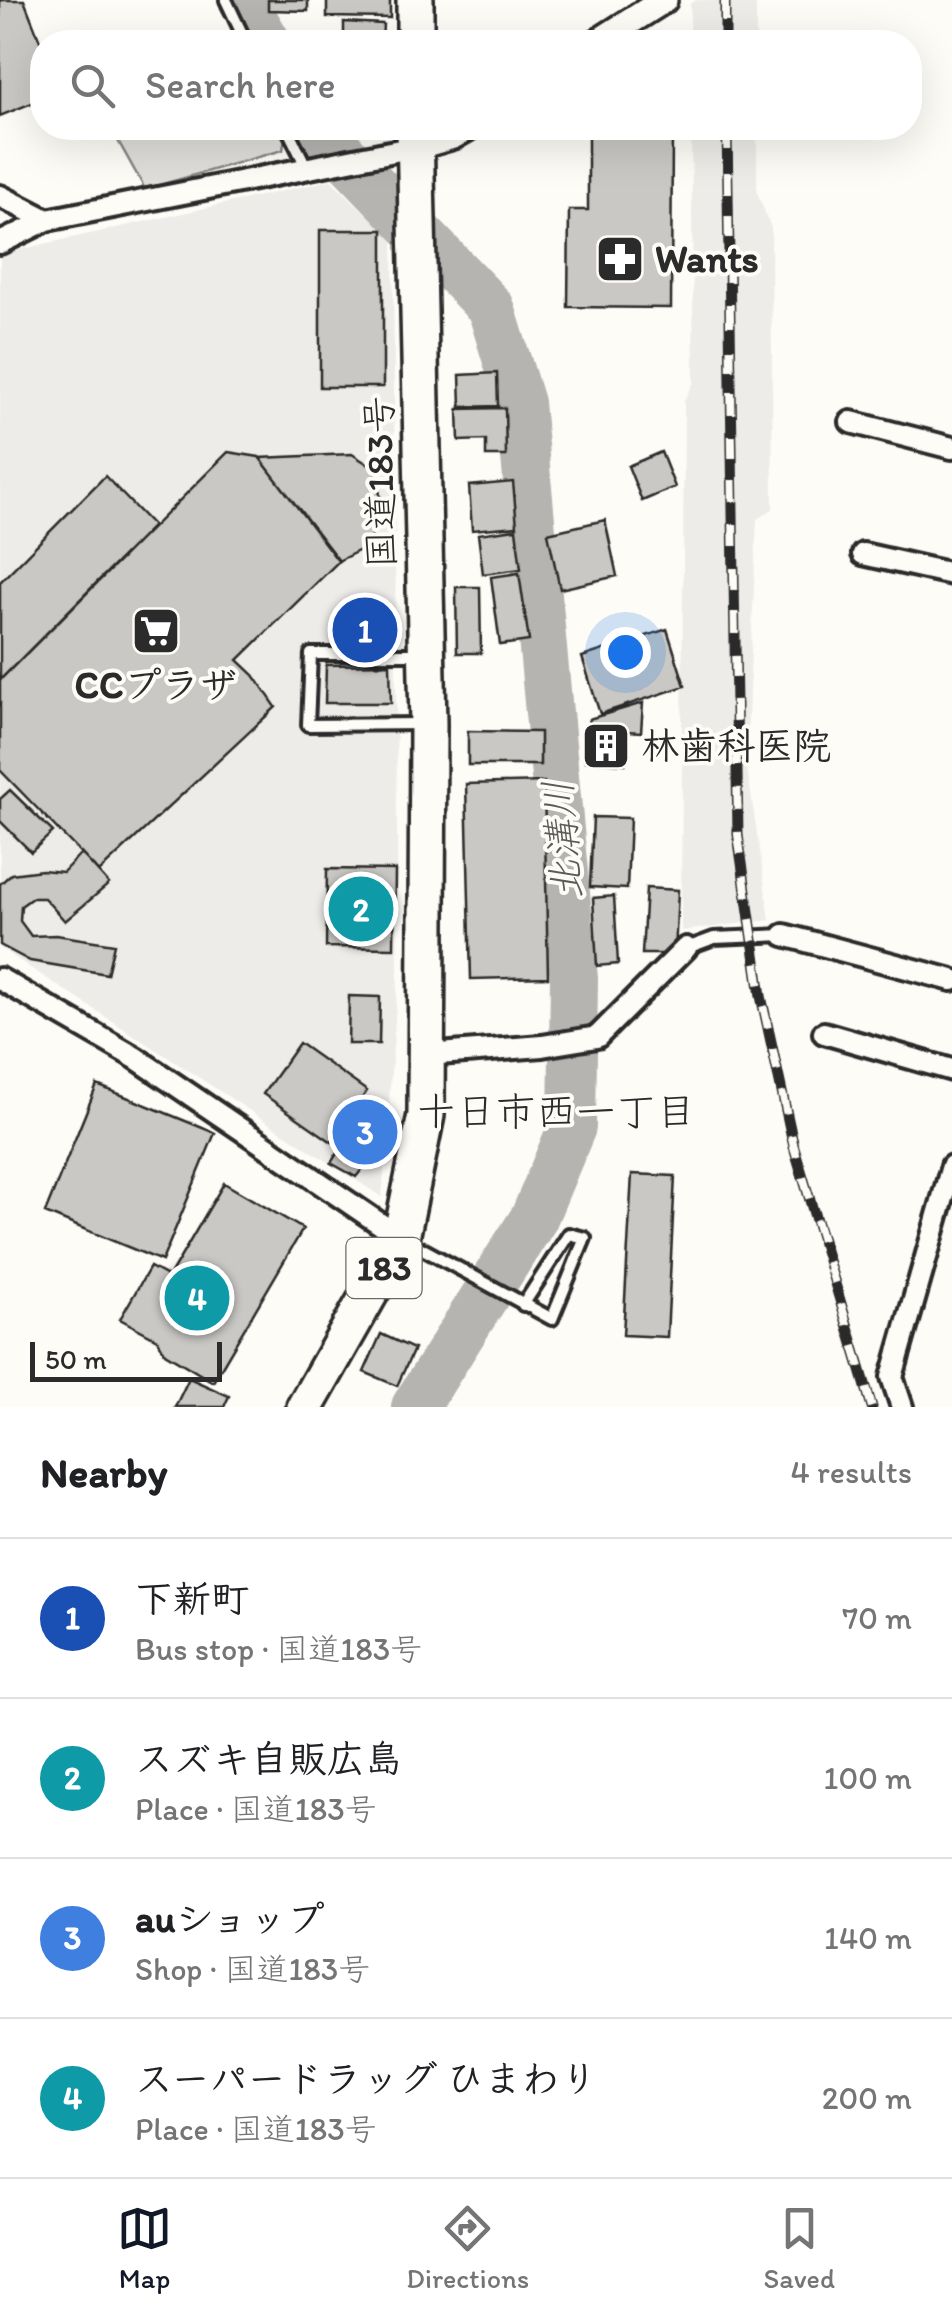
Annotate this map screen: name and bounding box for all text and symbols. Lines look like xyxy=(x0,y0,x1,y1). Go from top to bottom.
search box xyxy=(30,30,922,140)
icon: search xyxy=(65,58,120,113)
text: Search here xyxy=(145,62,336,108)
pharmacy icon: Wants xyxy=(594,233,646,285)
place label: Wants xyxy=(655,236,759,282)
street label: 国道183号 xyxy=(355,395,405,569)
pin: 1 xyxy=(332,592,398,668)
supermarket icon: CCプラザ xyxy=(130,605,182,657)
your location xyxy=(600,627,651,678)
place label: CCプラザ xyxy=(75,662,237,708)
building icon: 林歯科医院 xyxy=(580,720,632,772)
place label: 林歯科医院 xyxy=(641,723,831,769)
water label: 北溝川 xyxy=(533,778,591,902)
pin: 2 xyxy=(328,872,394,946)
district label: 十日市西一丁目 xyxy=(416,1087,696,1135)
pin: 3 xyxy=(332,1094,398,1170)
road number: 183 xyxy=(346,1238,422,1298)
pin: 4 xyxy=(164,1260,230,1336)
scale bar xyxy=(30,1337,222,1382)
text: 50 m xyxy=(45,1342,107,1376)
text: Nearby xyxy=(40,1447,167,1498)
text: 4 results xyxy=(791,1453,912,1491)
text: 下新町 xyxy=(135,1576,249,1622)
text: 1 xyxy=(65,1599,80,1637)
text: 70 m xyxy=(842,1599,912,1637)
text: Bus stop · 国道183号 xyxy=(135,1630,422,1668)
text: スズキ自販広島 xyxy=(135,1736,403,1782)
text: 2 xyxy=(64,1759,81,1797)
text: 100 m xyxy=(824,1759,912,1797)
text: Place · 国道183号 xyxy=(135,1790,377,1828)
text: auショップ xyxy=(135,1896,325,1942)
text: 3 xyxy=(64,1919,81,1957)
text: 140 m xyxy=(824,1919,912,1957)
text: Shop · 国道183号 xyxy=(135,1950,370,1988)
text: スーパードラッグ ひまわり xyxy=(135,2056,598,2102)
text: 4 xyxy=(63,2079,82,2117)
text: 200 m xyxy=(822,2079,912,2117)
text: Place · 国道183号 xyxy=(135,2110,377,2148)
tab: Map xyxy=(117,2201,172,2295)
tab: Directions xyxy=(406,2201,529,2295)
tab: Saved xyxy=(763,2201,835,2295)

